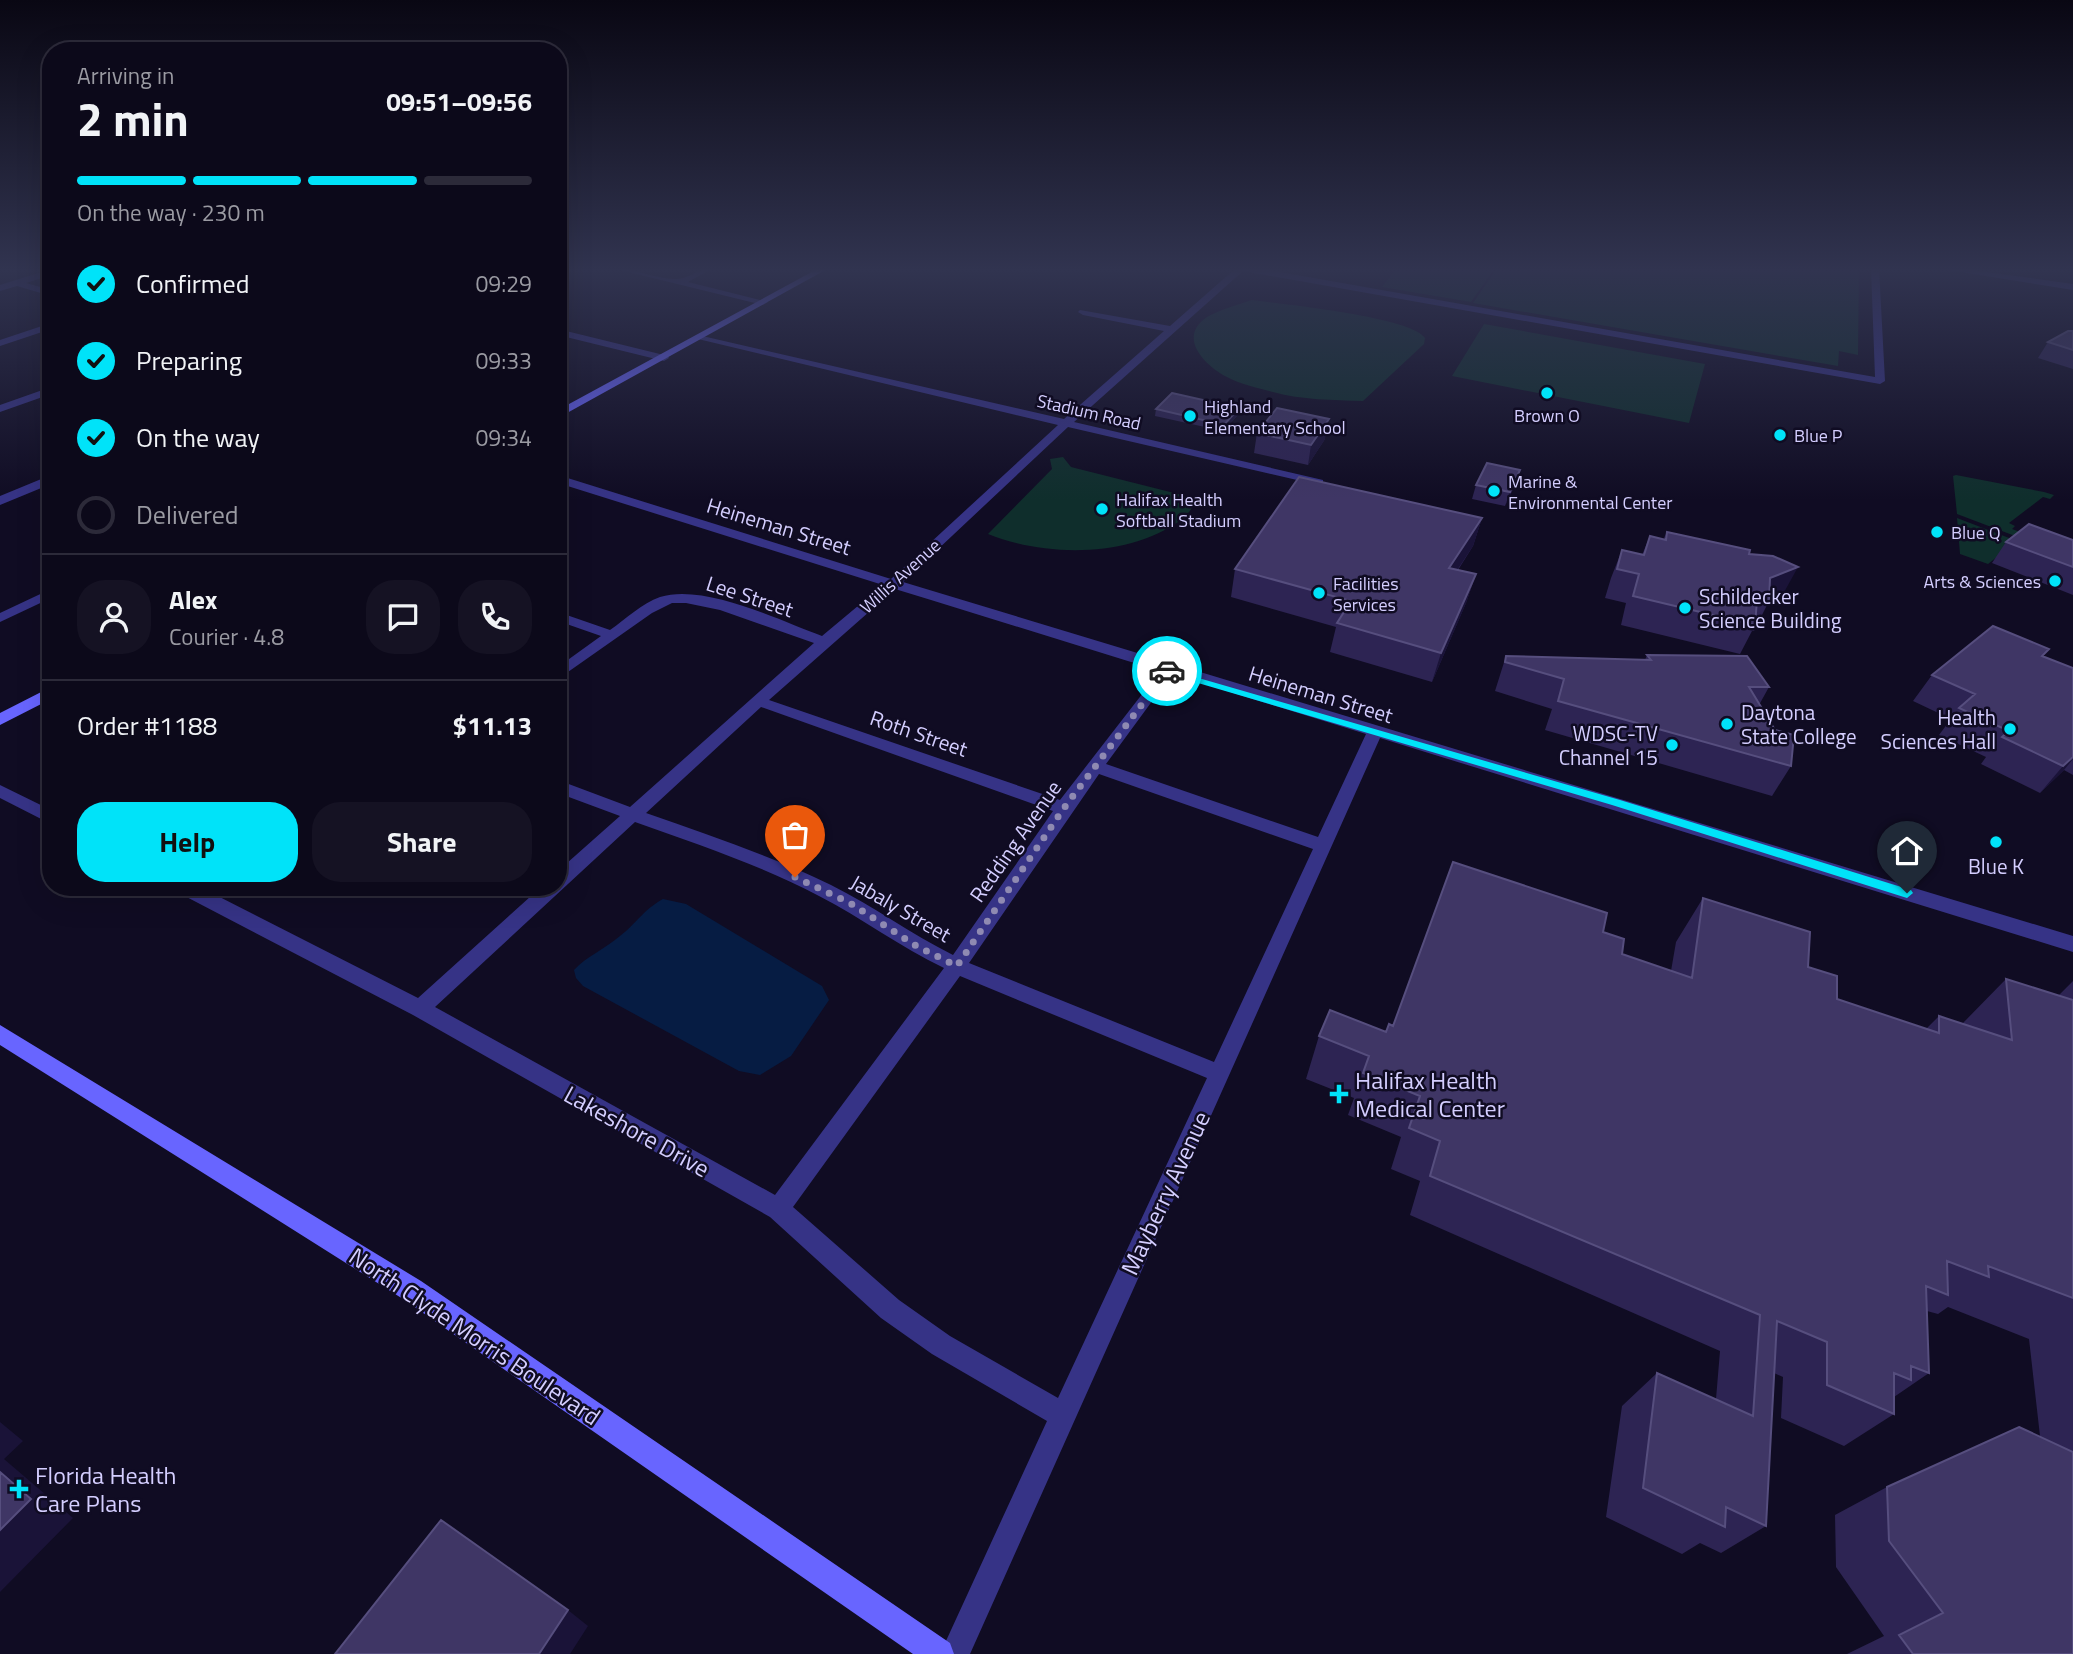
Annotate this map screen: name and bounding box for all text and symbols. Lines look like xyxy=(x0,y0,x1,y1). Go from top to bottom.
text: Arriving in xyxy=(77,58,174,93)
text: 09:51–09:56 xyxy=(386,82,532,121)
text: 2 min xyxy=(77,84,189,154)
text: On the way · 230 m xyxy=(77,195,265,230)
text: Confirmed xyxy=(136,264,250,303)
icon: check xyxy=(77,265,115,303)
text: 09:29 xyxy=(475,266,532,301)
text: Preparing xyxy=(136,341,242,380)
icon: check xyxy=(77,342,115,380)
text: 09:33 xyxy=(475,343,532,378)
marker: Brown O xyxy=(1539,385,1555,401)
street label: Stadium Road xyxy=(1034,387,1144,437)
place label: Highland Elementary School xyxy=(1204,393,1346,441)
place label: Brown O xyxy=(1514,402,1580,429)
marker: Highland Elementary School xyxy=(1182,408,1198,424)
text: On the way xyxy=(136,418,260,457)
icon: check xyxy=(77,419,115,457)
text: 09:34 xyxy=(475,420,532,455)
place label: Blue P xyxy=(1794,422,1843,449)
marker: Blue P xyxy=(1772,427,1788,443)
place label: Marine & Environmental Center xyxy=(1508,468,1673,516)
marker: Marine & Environmental Center xyxy=(1486,483,1502,499)
place label: Halifax Health Softball Stadium xyxy=(1116,486,1241,534)
street label: Heineman Street xyxy=(703,489,856,563)
text: Delivered xyxy=(136,495,239,534)
marker: Halifax Health Softball Stadium xyxy=(1094,501,1110,517)
place label: Blue Q xyxy=(1951,519,2001,546)
marker: Blue Q xyxy=(1929,524,1945,540)
street label: Willis Avenue xyxy=(854,532,946,620)
street label: Lee Street xyxy=(702,567,798,625)
place label: Arts & Sciences xyxy=(1924,568,2041,595)
place label: Facilities Services xyxy=(1333,570,1399,618)
marker: Arts & Sciences xyxy=(2047,573,2063,589)
button: person xyxy=(77,580,151,654)
text: Alex xyxy=(169,580,217,619)
button: chat xyxy=(366,580,440,654)
button: phone xyxy=(458,580,532,654)
place label: Schildecker Science Building xyxy=(1699,580,1842,636)
marker: Facilities Services xyxy=(1311,585,1327,601)
marker: Schildecker Science Building xyxy=(1677,600,1693,616)
text: Courier · 4.8 xyxy=(169,619,284,654)
courier xyxy=(1132,636,1202,706)
icon: car xyxy=(1148,652,1186,690)
street label: Heineman Street xyxy=(1245,657,1398,731)
place label: Daytona State College xyxy=(1741,696,1857,752)
street label: Roth Street xyxy=(866,701,973,765)
place label: Health Sciences Hall xyxy=(1881,701,1996,757)
text: Order #1188 xyxy=(77,706,217,745)
text: $11.13 xyxy=(453,706,532,745)
marker: Daytona State College xyxy=(1719,716,1735,732)
place label: WDSC-TV Channel 15 xyxy=(1559,717,1658,773)
marker: Health Sciences Hall xyxy=(2002,721,2018,737)
marker: WDSC-TV Channel 15 xyxy=(1664,737,1680,753)
street label: Redding Avenue xyxy=(961,773,1069,909)
button: Help xyxy=(77,802,298,882)
button: Share xyxy=(312,802,532,882)
pin xyxy=(765,805,825,877)
icon: bag xyxy=(776,816,814,854)
pin xyxy=(1877,821,1937,893)
icon: home xyxy=(1888,832,1926,870)
marker: Blue K xyxy=(1988,834,2004,850)
place label: Blue K xyxy=(1968,850,2024,882)
street label: Jabaly Street xyxy=(845,866,958,950)
place label: Halifax Health Medical Center xyxy=(1355,1062,1505,1126)
street label: Lakeshore Drive xyxy=(558,1076,716,1186)
marker: Halifax Health Medical Center xyxy=(1329,1084,1349,1104)
street label: Mayberry Avenue xyxy=(1111,1105,1219,1281)
street label: North Clyde Morris Boulevard xyxy=(342,1238,608,1434)
place label: Florida Health Care Plans xyxy=(35,1457,176,1521)
marker: Florida Health Care Plans xyxy=(9,1479,29,1499)

